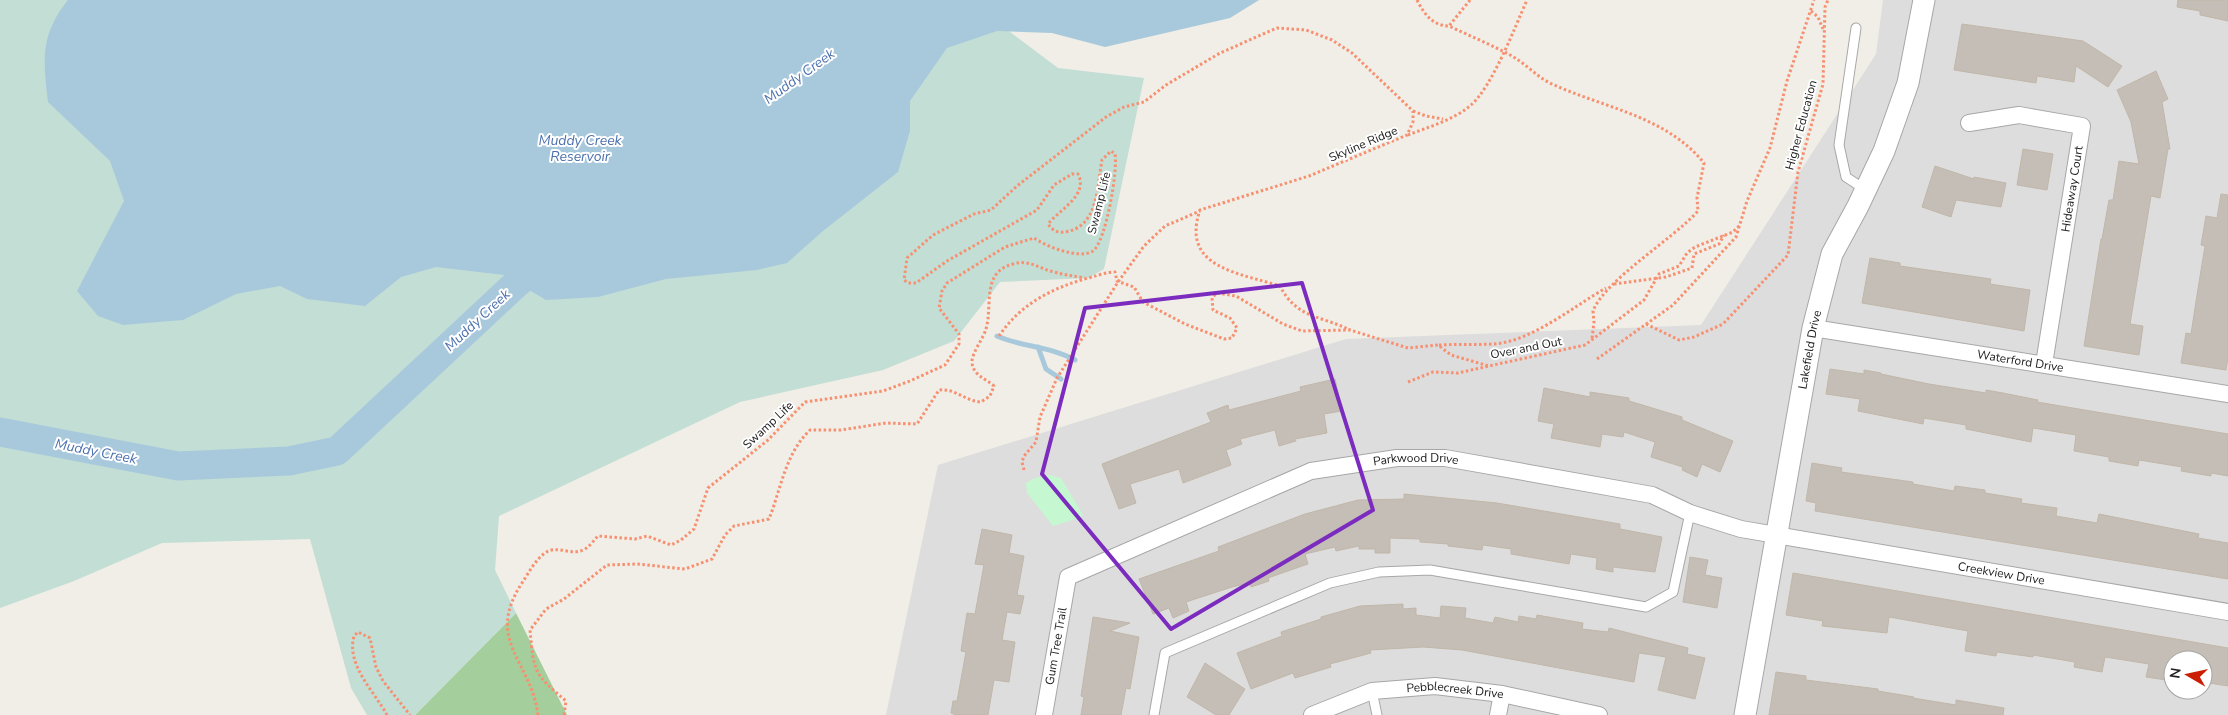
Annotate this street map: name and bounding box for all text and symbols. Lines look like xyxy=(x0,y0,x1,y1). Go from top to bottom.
water label: Muddy Creek xyxy=(760,44,839,109)
street label: Higher Education xyxy=(1781,78,1821,172)
street label: Skyline Ridge xyxy=(1326,122,1400,166)
water label: Muddy Creek Reservoir xyxy=(538,131,623,166)
street label: Hideaway Court xyxy=(2057,144,2087,233)
street label: Swamp Life xyxy=(1084,170,1114,236)
water label: Muddy Creek xyxy=(440,284,515,356)
street label: Lakefield Drive xyxy=(1794,308,1825,391)
street label: Over and Out xyxy=(1489,333,1564,363)
street label: Waterford Drive xyxy=(1976,346,2065,376)
street label: Swamp Life xyxy=(739,397,797,453)
water label: Muddy Creek xyxy=(53,434,140,469)
street label: Parkwood Drive xyxy=(1372,450,1460,470)
street label: Creekview Drive xyxy=(1957,558,2046,589)
street label: Gum Tree Trail xyxy=(1041,606,1071,686)
north arrow xyxy=(2163,650,2213,700)
text: N xyxy=(2165,666,2186,680)
street label: Pebblecreek Drive xyxy=(1406,678,1505,702)

